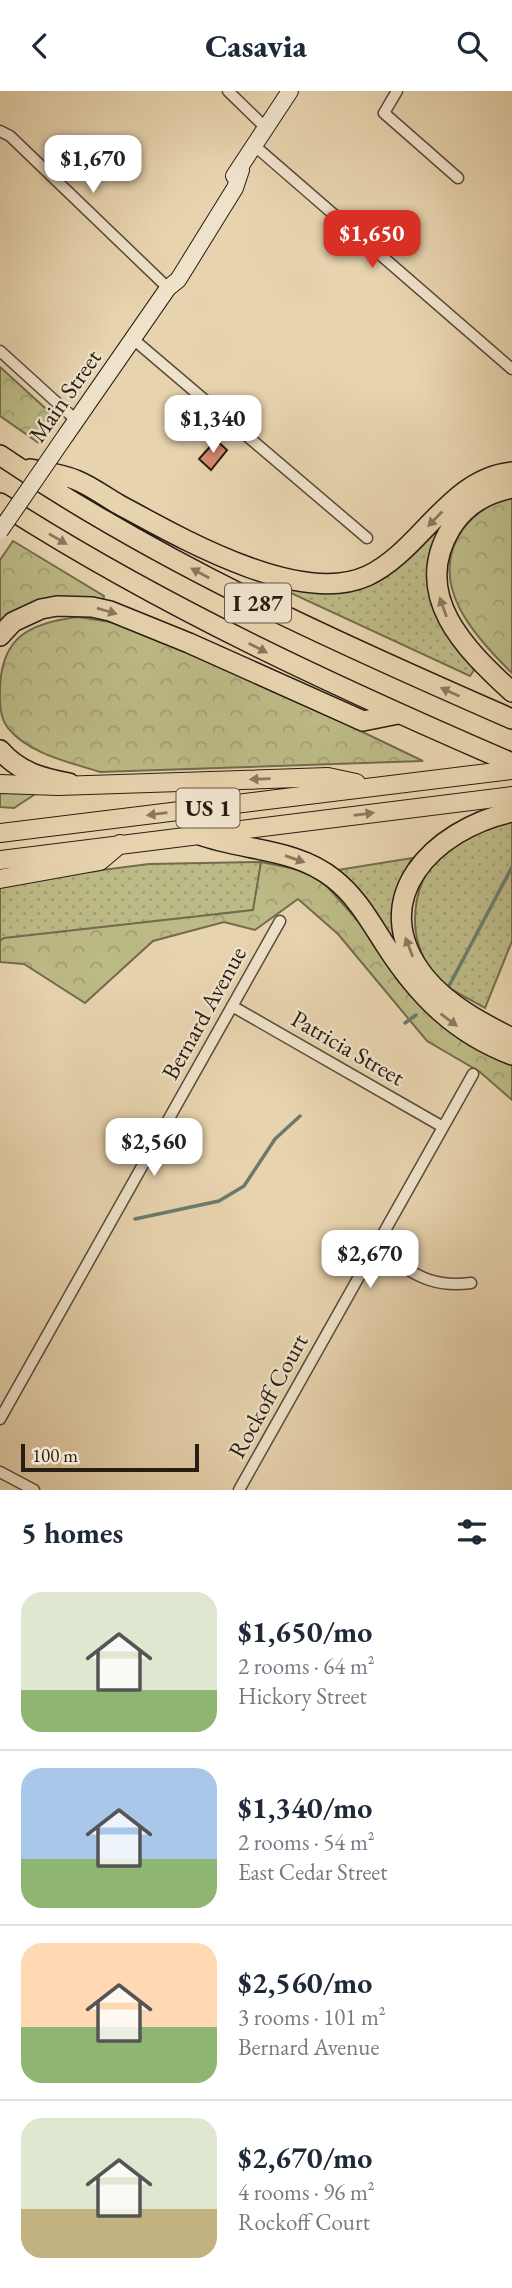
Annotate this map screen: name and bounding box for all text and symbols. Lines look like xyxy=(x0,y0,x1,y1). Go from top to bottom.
text: Casavia xyxy=(205,25,307,67)
icon: back xyxy=(21,27,59,65)
icon: search xyxy=(453,27,491,65)
pin: $1,670 xyxy=(36,135,150,195)
text: $1,670 xyxy=(61,143,125,173)
pin: $1,650 xyxy=(315,211,429,270)
text: $1,650 xyxy=(340,218,404,248)
street label: Main Street xyxy=(21,343,108,448)
pin: $1,340 xyxy=(156,395,270,455)
text: $1,340 xyxy=(181,403,245,433)
one-way arrow xyxy=(426,511,443,528)
one-way arrow xyxy=(48,533,67,545)
one-way arrow xyxy=(190,567,210,578)
road number: I 287 xyxy=(225,583,291,623)
one-way arrow xyxy=(437,596,448,617)
one-way arrow xyxy=(96,606,118,617)
one-way arrow xyxy=(248,643,268,654)
one-way arrow xyxy=(439,686,460,697)
one-way arrow xyxy=(249,773,271,784)
road number: US 1 xyxy=(176,789,240,827)
one-way arrow xyxy=(354,808,376,819)
one-way arrow xyxy=(146,809,168,820)
one-way arrow xyxy=(285,854,306,865)
one-way arrow xyxy=(403,936,414,957)
street label: Bernard Avenue xyxy=(154,941,253,1085)
street label: Patricia Street xyxy=(286,1003,411,1093)
one-way arrow xyxy=(440,1013,458,1027)
pin: $2,560 xyxy=(97,1119,211,1178)
text: $2,560 xyxy=(122,1126,186,1156)
pin: $2,670 xyxy=(313,1231,427,1290)
text: $2,670 xyxy=(338,1238,402,1268)
street label: Rockoff Court xyxy=(221,1328,315,1463)
scale bar xyxy=(21,1441,200,1473)
text: 100 m xyxy=(32,1443,78,1468)
text: 5 homes xyxy=(21,1513,123,1552)
icon: filters xyxy=(453,1513,491,1551)
text: $1,650/mo xyxy=(238,1612,372,1651)
icon: home xyxy=(77,1620,161,1704)
text: 2 rooms · 64 m² xyxy=(238,1651,375,1681)
text: Hickory Street xyxy=(238,1681,367,1711)
text: $1,340/mo xyxy=(238,1788,372,1827)
icon: home xyxy=(77,1796,161,1880)
text: 2 rooms · 54 m² xyxy=(238,1827,375,1857)
text: East Cedar Street xyxy=(238,1857,388,1887)
text: $2,560/mo xyxy=(238,1963,372,2002)
icon: home xyxy=(77,1971,161,2055)
text: 3 rooms · 101 m² xyxy=(238,2002,386,2032)
text: Bernard Avenue xyxy=(238,2032,379,2062)
text: $2,670/mo xyxy=(238,2138,372,2177)
icon: home xyxy=(77,2146,161,2230)
text: 4 rooms · 96 m² xyxy=(238,2177,375,2207)
text: Rockoff Court xyxy=(238,2207,370,2237)

